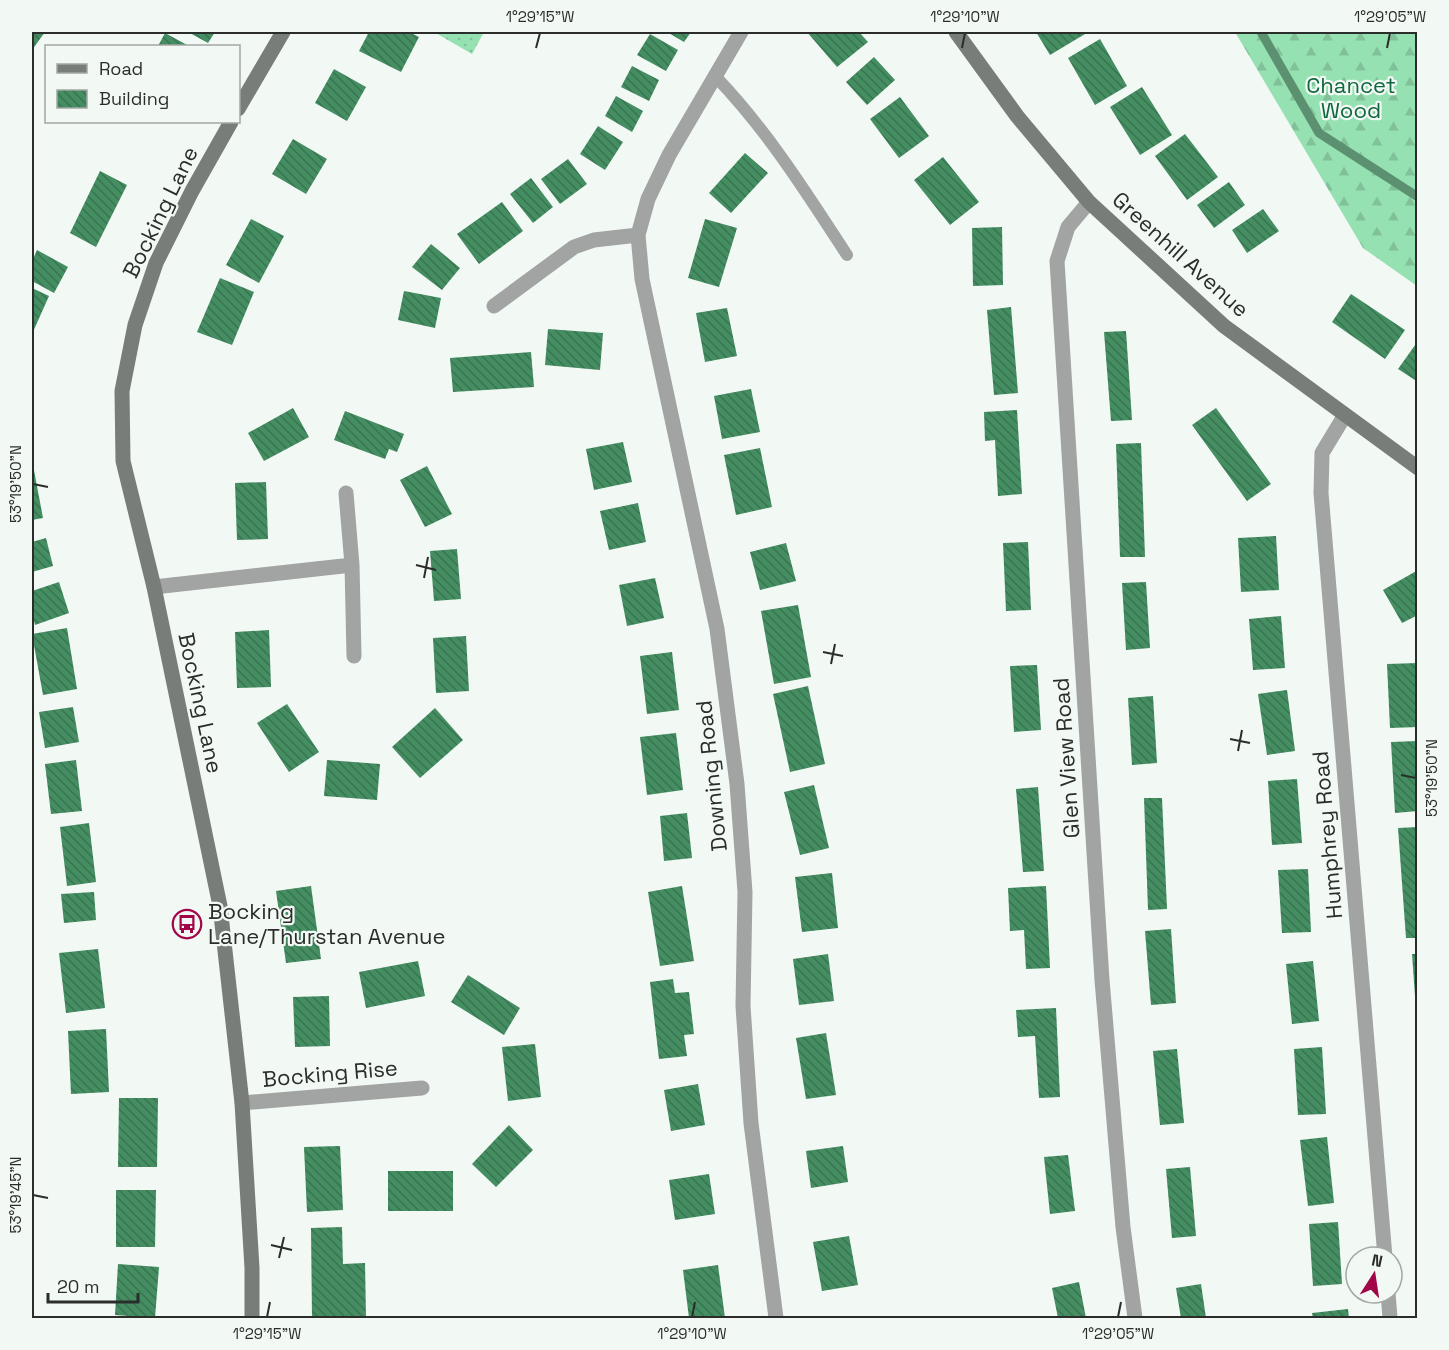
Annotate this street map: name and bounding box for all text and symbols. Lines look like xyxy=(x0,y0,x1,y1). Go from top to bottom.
text: 1°29'15"W xyxy=(506,7,574,26)
text: 1°29'10"W xyxy=(930,7,1000,26)
text: 1°29'05"W xyxy=(1354,7,1426,26)
legend xyxy=(45,45,240,123)
text: Road xyxy=(99,57,143,80)
park label: Chancet Wood xyxy=(1306,71,1396,124)
text: Building xyxy=(99,87,169,110)
street label: Bocking Lane xyxy=(116,142,204,282)
street label: Greenhill Avenue xyxy=(1107,185,1255,323)
text: 53°19'50"N xyxy=(6,445,25,523)
street label: Bocking Lane xyxy=(172,630,230,776)
street label: Glen View Road xyxy=(1046,677,1086,839)
street label: Downing Road xyxy=(689,699,733,853)
text: 53°19'50"N xyxy=(1422,739,1441,817)
street label: Humphrey Road xyxy=(1306,750,1348,920)
place label: Bocking Lane/Thurstan Avenue xyxy=(208,897,445,950)
bus stop icon: Bocking Lane/Thurstan Avenue xyxy=(171,908,203,940)
street label: Bocking Rise xyxy=(261,1053,399,1093)
text: 53°19'45"N xyxy=(6,1156,25,1234)
north arrow xyxy=(1344,1245,1404,1305)
text: N xyxy=(1370,1249,1384,1272)
scale bar xyxy=(48,1266,138,1304)
text: 20 m xyxy=(57,1275,100,1298)
text: 1°29'15"W xyxy=(233,1324,301,1343)
text: 1°29'10"W xyxy=(657,1324,727,1343)
text: 1°29'05"W xyxy=(1082,1324,1154,1343)

